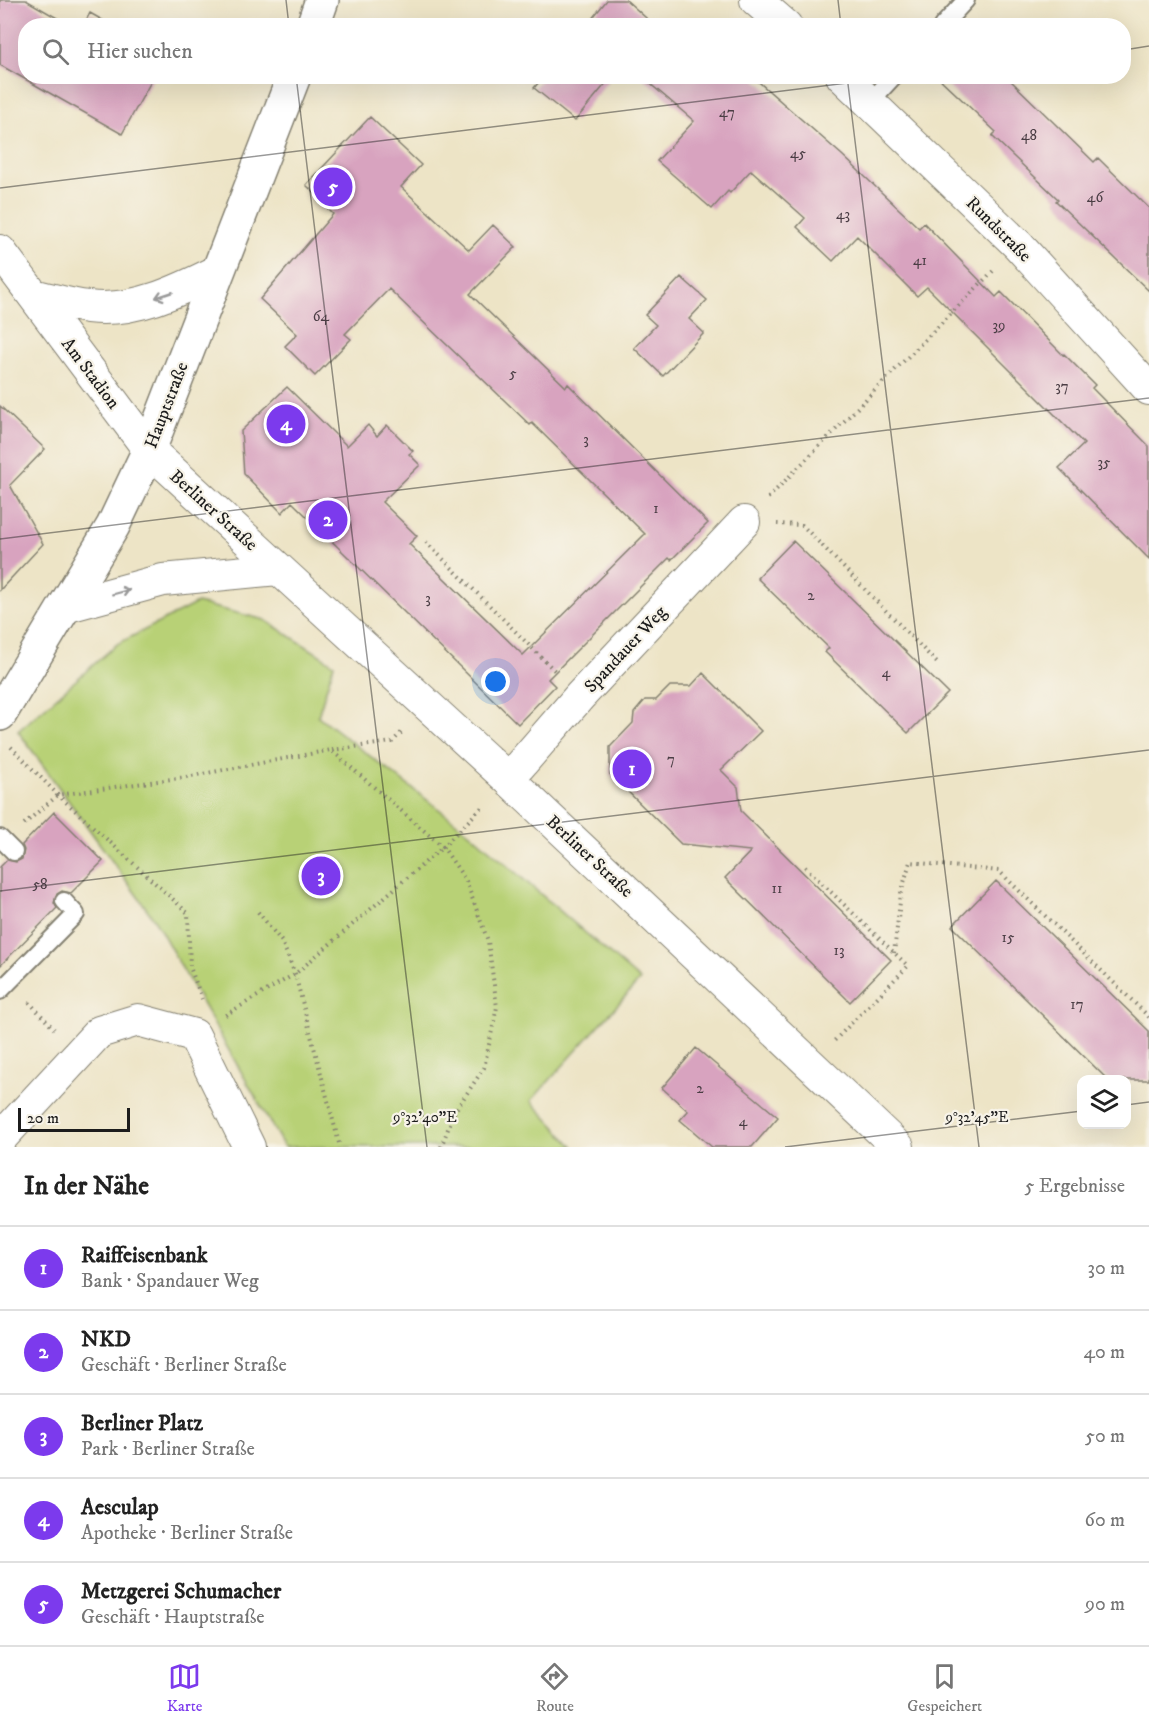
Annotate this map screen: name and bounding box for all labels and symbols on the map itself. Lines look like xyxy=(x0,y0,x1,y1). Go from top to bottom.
house number: 47 xyxy=(719,103,735,122)
house number: 48 xyxy=(1021,126,1037,145)
house number: 45 xyxy=(790,144,807,163)
pin: 5 xyxy=(314,164,352,210)
house number: 46 xyxy=(1087,188,1104,207)
street label: Rundstraße xyxy=(961,192,1036,267)
house number: 43 xyxy=(836,205,850,224)
house number: 41 xyxy=(913,251,927,270)
one-way arrow xyxy=(155,290,174,301)
house number: 64 xyxy=(313,307,330,326)
house number: 39 xyxy=(992,316,1006,335)
street label: Am Stadion xyxy=(56,334,124,414)
street label: Hauptstraße xyxy=(140,359,193,452)
house number: 5 xyxy=(509,364,517,383)
house number: 37 xyxy=(1055,377,1069,396)
pin: 4 xyxy=(266,402,306,446)
house number: 3 xyxy=(583,430,589,449)
house number: 35 xyxy=(1097,453,1111,472)
street label: Berliner Straße xyxy=(165,466,262,556)
pin: 2 xyxy=(308,498,348,542)
house number: 1 xyxy=(653,499,659,518)
one-way arrow xyxy=(111,586,130,597)
house number: 2 xyxy=(807,586,815,605)
house number: 3 xyxy=(425,589,431,608)
street label: Spandauer Weg xyxy=(580,602,672,698)
house number: 4 xyxy=(882,663,891,682)
your location xyxy=(481,667,510,696)
pin: 1 xyxy=(612,746,652,792)
house number: 7 xyxy=(667,750,675,769)
street label: Berliner Straße xyxy=(541,811,637,903)
pin: 3 xyxy=(302,854,340,898)
house number: 58 xyxy=(33,875,47,894)
house number: 11 xyxy=(771,879,783,898)
house number: 15 xyxy=(1002,928,1015,947)
house number: 13 xyxy=(833,941,845,960)
house number: 17 xyxy=(1070,995,1084,1014)
house number: 2 xyxy=(696,1079,704,1098)
scale bar xyxy=(18,1105,130,1132)
text: 9°32'40"E xyxy=(392,1108,457,1127)
text: 9°32'45"E xyxy=(944,1108,1009,1127)
house number: 4 xyxy=(739,1112,748,1131)

